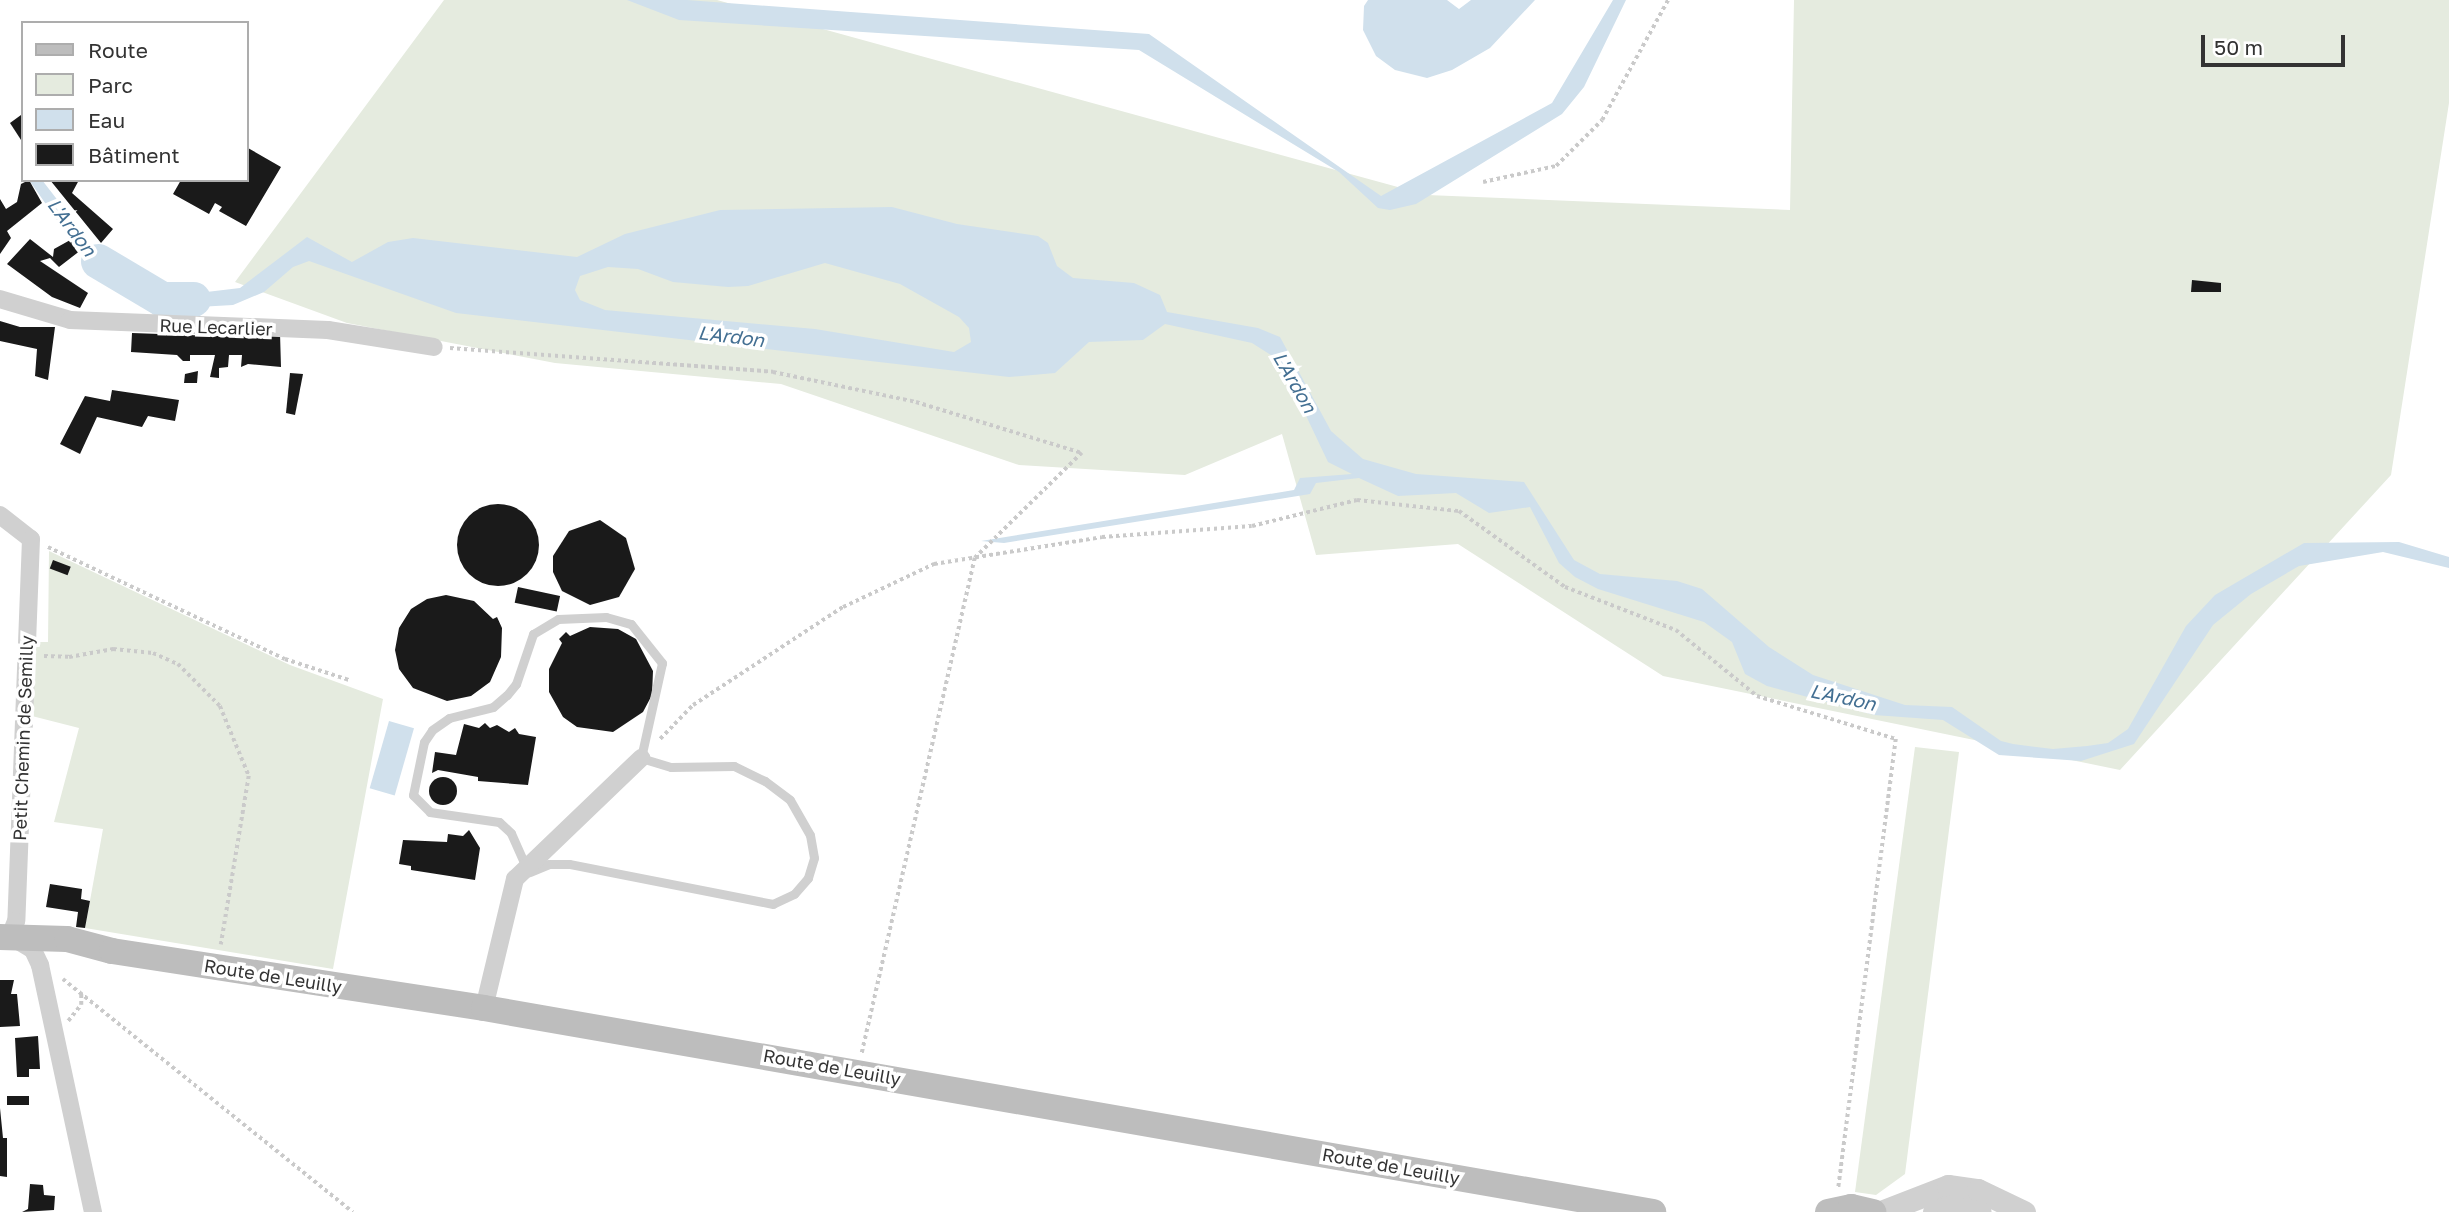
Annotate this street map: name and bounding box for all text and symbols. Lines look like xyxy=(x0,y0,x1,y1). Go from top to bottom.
legend xyxy=(21,21,248,182)
scale bar xyxy=(2204,21,2348,65)
text: 50 m xyxy=(2214,34,2263,60)
text: Route xyxy=(88,37,148,63)
text: Parc xyxy=(88,72,133,98)
text: Eau xyxy=(88,107,125,133)
text: Bâtiment xyxy=(88,142,180,168)
water label: L'Ardon xyxy=(43,194,101,260)
street label: Rue Lecarlier xyxy=(159,314,273,340)
water label: L'Ardon xyxy=(697,321,765,351)
water label: L'Ardon xyxy=(1269,348,1321,416)
street label: Petit Chemin de Semilly xyxy=(9,635,37,841)
water label: L'Ardon xyxy=(1808,679,1878,715)
street label: Route de Leuilly xyxy=(202,954,344,998)
street label: Route de Leuilly xyxy=(761,1044,903,1090)
street label: Route de Leuilly xyxy=(1320,1143,1462,1189)

